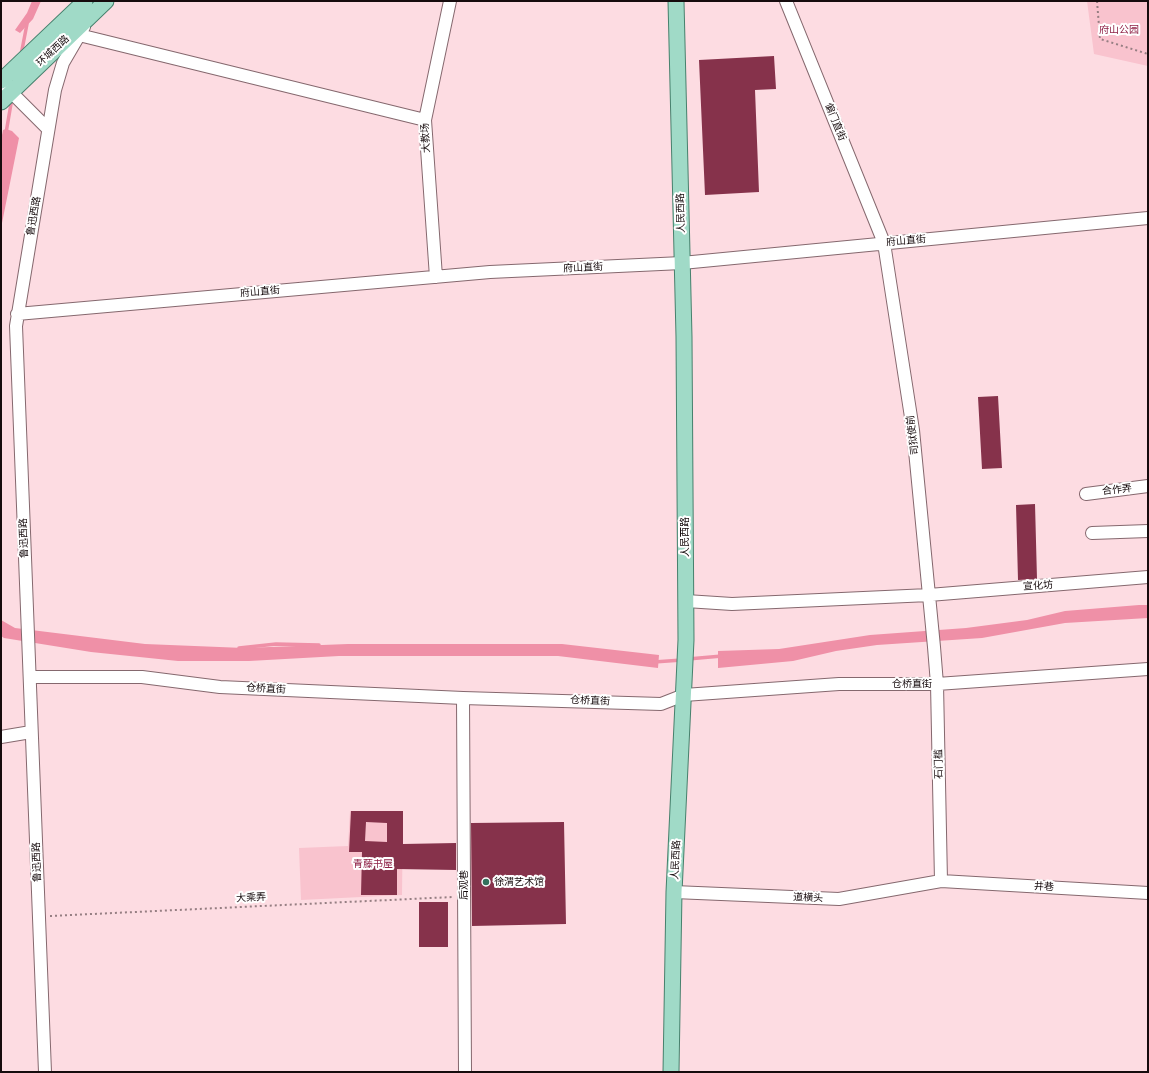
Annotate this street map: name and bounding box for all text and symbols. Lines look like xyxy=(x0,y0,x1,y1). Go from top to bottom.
park label: 府山公园 xyxy=(1099,24,1139,36)
street label: 环城西路 xyxy=(34,33,72,69)
street label: 偏门直街 xyxy=(822,101,848,143)
street label: 大教场 xyxy=(419,123,433,153)
street label: 人民西路 xyxy=(675,193,687,233)
street label: 鲁迅西路 xyxy=(25,195,43,237)
street label: 府山直街 xyxy=(886,233,926,249)
street label: 府山直街 xyxy=(563,261,603,275)
street label: 府山直街 xyxy=(240,284,280,300)
street label: 司狱使前 xyxy=(905,414,921,456)
street label: 合作弄 xyxy=(1101,482,1133,498)
street label: 人民西路 xyxy=(679,517,691,557)
street label: 鲁迅西路 xyxy=(17,518,31,558)
street label: 宣化坊 xyxy=(1023,579,1053,593)
street label: 仓桥直街 xyxy=(892,678,932,690)
street label: 仓桥直街 xyxy=(246,682,286,696)
street label: 仓桥直街 xyxy=(570,694,610,708)
street label: 石门槛 xyxy=(933,749,945,779)
street label: 人民西路 xyxy=(669,840,683,880)
street label: 鲁迅西路 xyxy=(30,842,44,882)
park label: 青藤书屋 xyxy=(353,858,393,870)
street label: 后观巷 xyxy=(458,870,470,900)
place label: 徐渭艺术馆 xyxy=(494,876,544,888)
marker: 徐渭艺术馆 xyxy=(481,877,491,887)
street label: 井巷 xyxy=(1034,880,1054,894)
street label: 大乘弄 xyxy=(236,891,266,905)
street label: 道横头 xyxy=(793,891,823,905)

